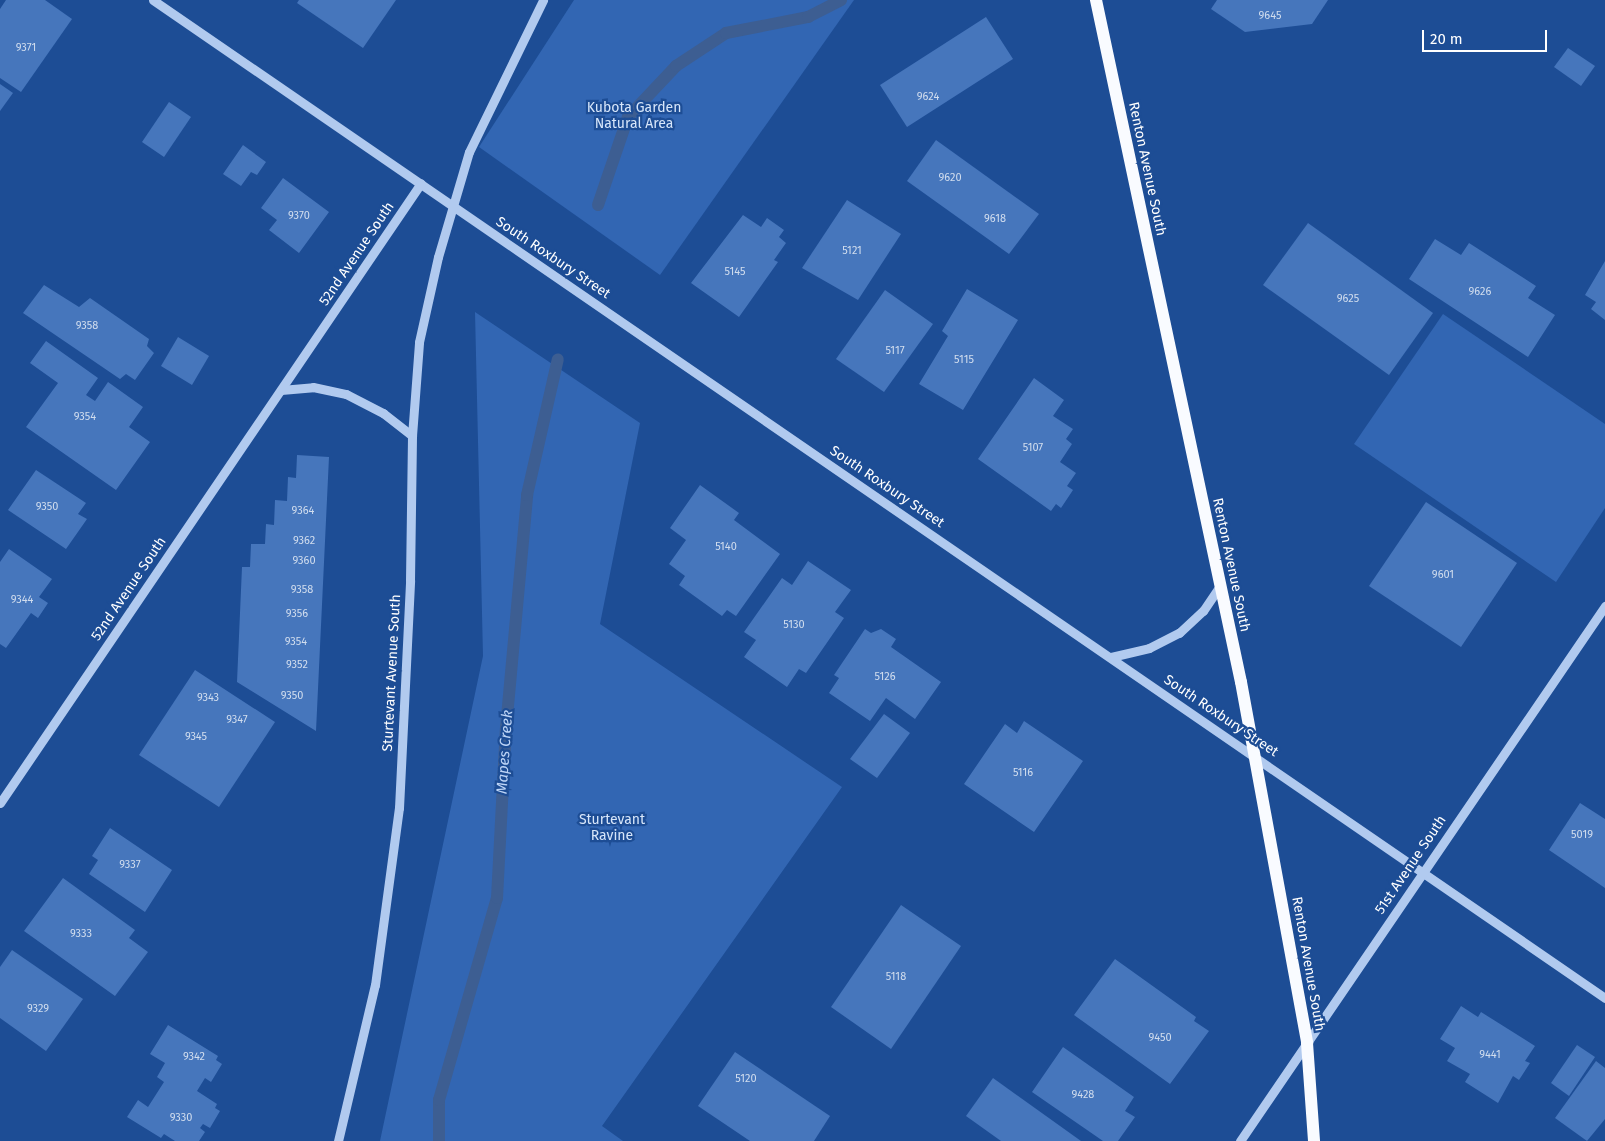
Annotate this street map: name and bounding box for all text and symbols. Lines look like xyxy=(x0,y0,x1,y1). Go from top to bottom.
house number: 9645 xyxy=(1259,9,1281,23)
scale bar xyxy=(1425,20,1550,52)
text: 20 m xyxy=(1430,30,1463,48)
house number: 9371 xyxy=(16,41,36,55)
house number: 9624 xyxy=(917,90,939,104)
park label: Kubota Garden Natural Area xyxy=(587,100,681,132)
street label: Renton Avenue South xyxy=(1125,101,1169,237)
house number: 9620 xyxy=(938,171,962,185)
street label: 52nd Avenue South xyxy=(316,199,398,309)
house number: 9370 xyxy=(288,209,310,223)
house number: 9618 xyxy=(984,212,1006,226)
street label: South Roxbury Street xyxy=(493,213,613,303)
house number: 5121 xyxy=(842,244,862,258)
house number: 5145 xyxy=(725,265,745,279)
house number: 9626 xyxy=(1469,285,1491,299)
house number: 9625 xyxy=(1337,292,1359,306)
house number: 9358 xyxy=(76,319,98,333)
house number: 5117 xyxy=(885,344,905,358)
house number: 5115 xyxy=(954,353,974,367)
house number: 9354 xyxy=(74,410,96,424)
house number: 5107 xyxy=(1023,441,1043,455)
street label: South Roxbury Street xyxy=(827,442,947,532)
street label: Renton Avenue South xyxy=(1209,497,1253,633)
house number: 9350 xyxy=(36,500,58,514)
house number: 9364 xyxy=(292,504,314,518)
street label: 52nd Avenue South xyxy=(88,534,170,644)
house number: 9362 xyxy=(293,534,315,548)
house number: 5140 xyxy=(715,540,737,554)
house number: 9360 xyxy=(292,554,316,568)
house number: 9601 xyxy=(1432,568,1454,582)
house number: 9358 xyxy=(291,583,313,597)
house number: 9344 xyxy=(11,593,33,607)
street label: Sturtevant Avenue South xyxy=(379,594,405,752)
house number: 9356 xyxy=(286,607,308,621)
house number: 5130 xyxy=(783,618,805,632)
house number: 9354 xyxy=(285,635,307,649)
house number: 9352 xyxy=(286,658,308,672)
house number: 5126 xyxy=(874,670,896,684)
street label: South Roxbury Street xyxy=(1161,671,1281,761)
house number: 9350 xyxy=(281,689,303,703)
house number: 9343 xyxy=(197,691,219,705)
water label: Mapes Creek xyxy=(493,709,517,795)
house number: 9347 xyxy=(226,713,248,727)
house number: 9345 xyxy=(185,730,207,744)
house number: 5116 xyxy=(1013,766,1033,780)
park label: Sturtevant Ravine xyxy=(579,812,645,844)
street label: 51st Avenue South xyxy=(1372,813,1450,917)
house number: 5019 xyxy=(1571,828,1593,842)
house number: 9337 xyxy=(119,858,141,872)
street label: Renton Avenue South xyxy=(1288,895,1328,1033)
house number: 9333 xyxy=(70,927,92,941)
house number: 5118 xyxy=(886,970,906,984)
house number: 9329 xyxy=(27,1002,49,1016)
house number: 9450 xyxy=(1148,1031,1172,1045)
house number: 9441 xyxy=(1479,1048,1501,1062)
house number: 9342 xyxy=(183,1050,205,1064)
house number: 5120 xyxy=(735,1072,757,1086)
house number: 9428 xyxy=(1072,1088,1094,1102)
house number: 9330 xyxy=(170,1111,192,1125)

